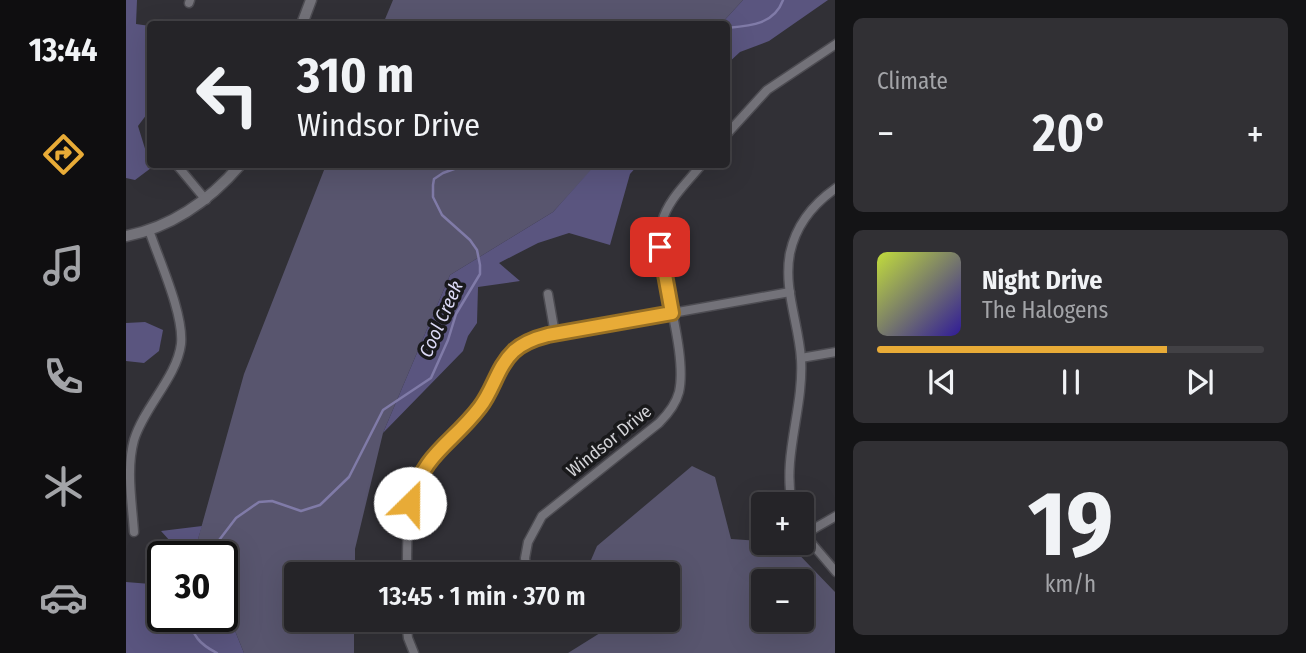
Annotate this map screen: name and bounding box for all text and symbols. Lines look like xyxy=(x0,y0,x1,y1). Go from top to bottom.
text: 13:44 xyxy=(29,31,97,69)
text: 310 m xyxy=(297,46,414,105)
icon: left xyxy=(182,49,273,140)
text: Climate xyxy=(877,67,948,95)
text: 20° xyxy=(1032,102,1109,165)
text: Windsor Drive xyxy=(297,106,480,144)
text: − xyxy=(877,111,894,157)
text: + xyxy=(1247,111,1264,157)
icon: directions xyxy=(39,130,88,179)
pin xyxy=(630,217,690,277)
icon: arrive xyxy=(641,228,679,266)
icon: music xyxy=(39,241,88,290)
text: Night Drive xyxy=(982,265,1102,296)
water label: Cool Creek xyxy=(414,277,468,361)
text: The Halogens xyxy=(982,296,1108,324)
icon: phone xyxy=(39,352,88,401)
icon: previous xyxy=(923,363,961,401)
icon: pause xyxy=(1052,363,1090,401)
icon: next xyxy=(1181,363,1219,401)
street label: Windsor Drive xyxy=(562,400,656,482)
icon: climate xyxy=(39,462,88,511)
position arrow xyxy=(373,466,447,540)
text: 19 xyxy=(1028,470,1113,579)
map controls xyxy=(751,492,814,632)
button: + xyxy=(751,492,814,555)
speed limit sign: 30 xyxy=(147,541,238,632)
button: − xyxy=(751,569,814,632)
text: km/h xyxy=(1045,570,1096,598)
icon: car xyxy=(39,573,88,622)
text: 13:45 · 1 min · 370 m xyxy=(378,581,586,612)

